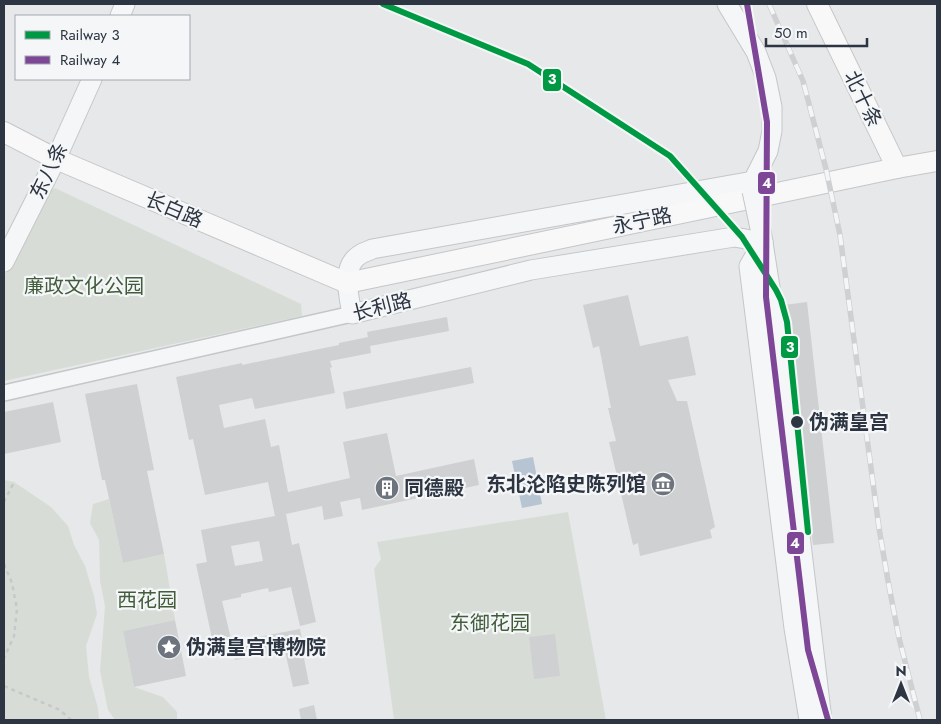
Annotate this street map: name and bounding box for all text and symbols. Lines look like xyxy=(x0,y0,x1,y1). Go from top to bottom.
legend xyxy=(15,15,190,80)
scale bar xyxy=(766,15,867,47)
text: 50 m xyxy=(774,22,808,44)
text: Railway 3 xyxy=(60,24,120,46)
text: Railway 4 xyxy=(60,49,120,71)
street label: 北十条 xyxy=(837,66,889,132)
line badge: 3 xyxy=(542,68,562,92)
text: 3 xyxy=(548,69,557,89)
street label: 东八条 xyxy=(23,138,75,204)
line badge: 4 xyxy=(757,171,776,195)
text: 4 xyxy=(762,173,772,193)
street label: 长白路 xyxy=(141,185,207,235)
street label: 永宁路 xyxy=(610,201,674,241)
park label: 廉政文化公园 xyxy=(24,272,144,301)
street label: 长利路 xyxy=(349,286,415,328)
line badge: 3 xyxy=(780,335,799,359)
text: 3 xyxy=(786,337,795,357)
place label: 伪满皇宫 xyxy=(809,408,889,437)
marker: 伪满皇宫 xyxy=(789,414,805,430)
place label: 东北沦陷史陈列馆 xyxy=(486,470,646,499)
museum icon: 东北沦陷史陈列馆 xyxy=(650,471,676,497)
place label: 同德殿 xyxy=(404,474,464,503)
building icon: 同德殿 xyxy=(374,475,400,501)
line badge: 4 xyxy=(786,531,805,555)
text: 4 xyxy=(790,533,800,553)
park label: 西花园 xyxy=(117,586,177,615)
park label: 东御花园 xyxy=(450,609,530,638)
place label: 伪满皇宫博物院 xyxy=(186,633,326,662)
place icon: 伪满皇宫博物院 xyxy=(156,634,182,660)
north arrow xyxy=(876,659,926,709)
text: N xyxy=(895,661,907,681)

